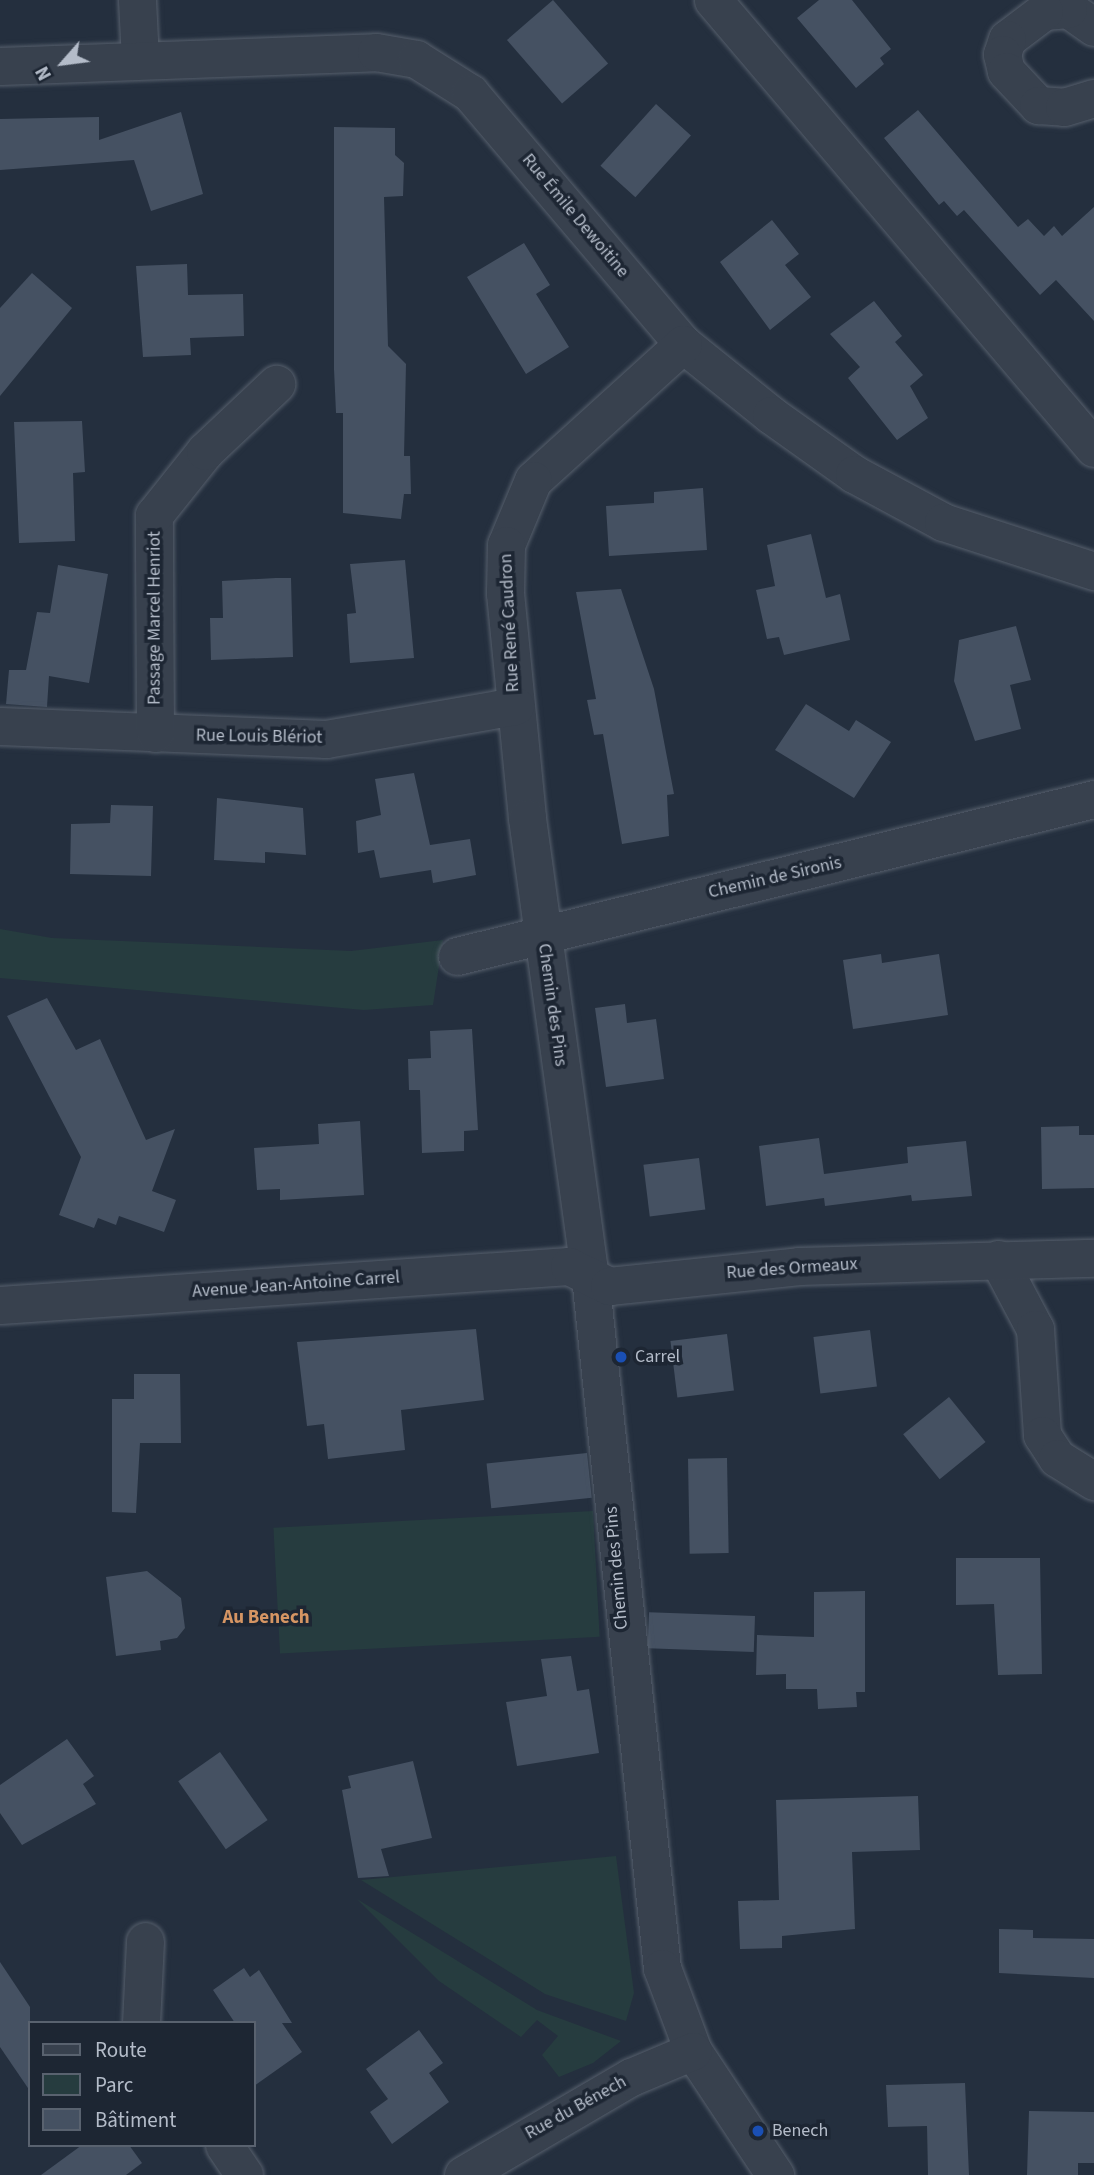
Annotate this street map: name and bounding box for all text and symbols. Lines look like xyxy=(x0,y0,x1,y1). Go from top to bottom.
north arrow xyxy=(28,28,98,98)
text: N xyxy=(29,61,59,85)
street label: Rue Émile Dewoitine xyxy=(517,150,633,282)
street label: Passage Marcel Henriot xyxy=(144,531,166,705)
street label: Rue René Caudron xyxy=(496,553,524,693)
street label: Rue Louis Blériot xyxy=(196,725,322,749)
street label: Chemin de Sironis xyxy=(706,852,844,904)
street label: Chemin des Pins xyxy=(533,942,571,1068)
street label: Rue des Ormeaux xyxy=(726,1254,858,1284)
street label: Avenue Jean-Antoine Carrel xyxy=(191,1267,401,1303)
place label: Carrel xyxy=(635,1346,680,1368)
marker: Carrel xyxy=(613,1349,629,1365)
street label: Chemin des Pins xyxy=(601,1505,633,1631)
district label: Au Benech xyxy=(222,1607,310,1629)
legend xyxy=(28,2021,256,2147)
text: Route xyxy=(95,2035,147,2065)
text: Parc xyxy=(95,2070,133,2100)
street label: Rue du Bénech xyxy=(522,2071,630,2145)
text: Bâtiment xyxy=(95,2105,176,2135)
place label: Benech xyxy=(772,2120,828,2142)
marker: Benech xyxy=(750,2123,766,2139)

